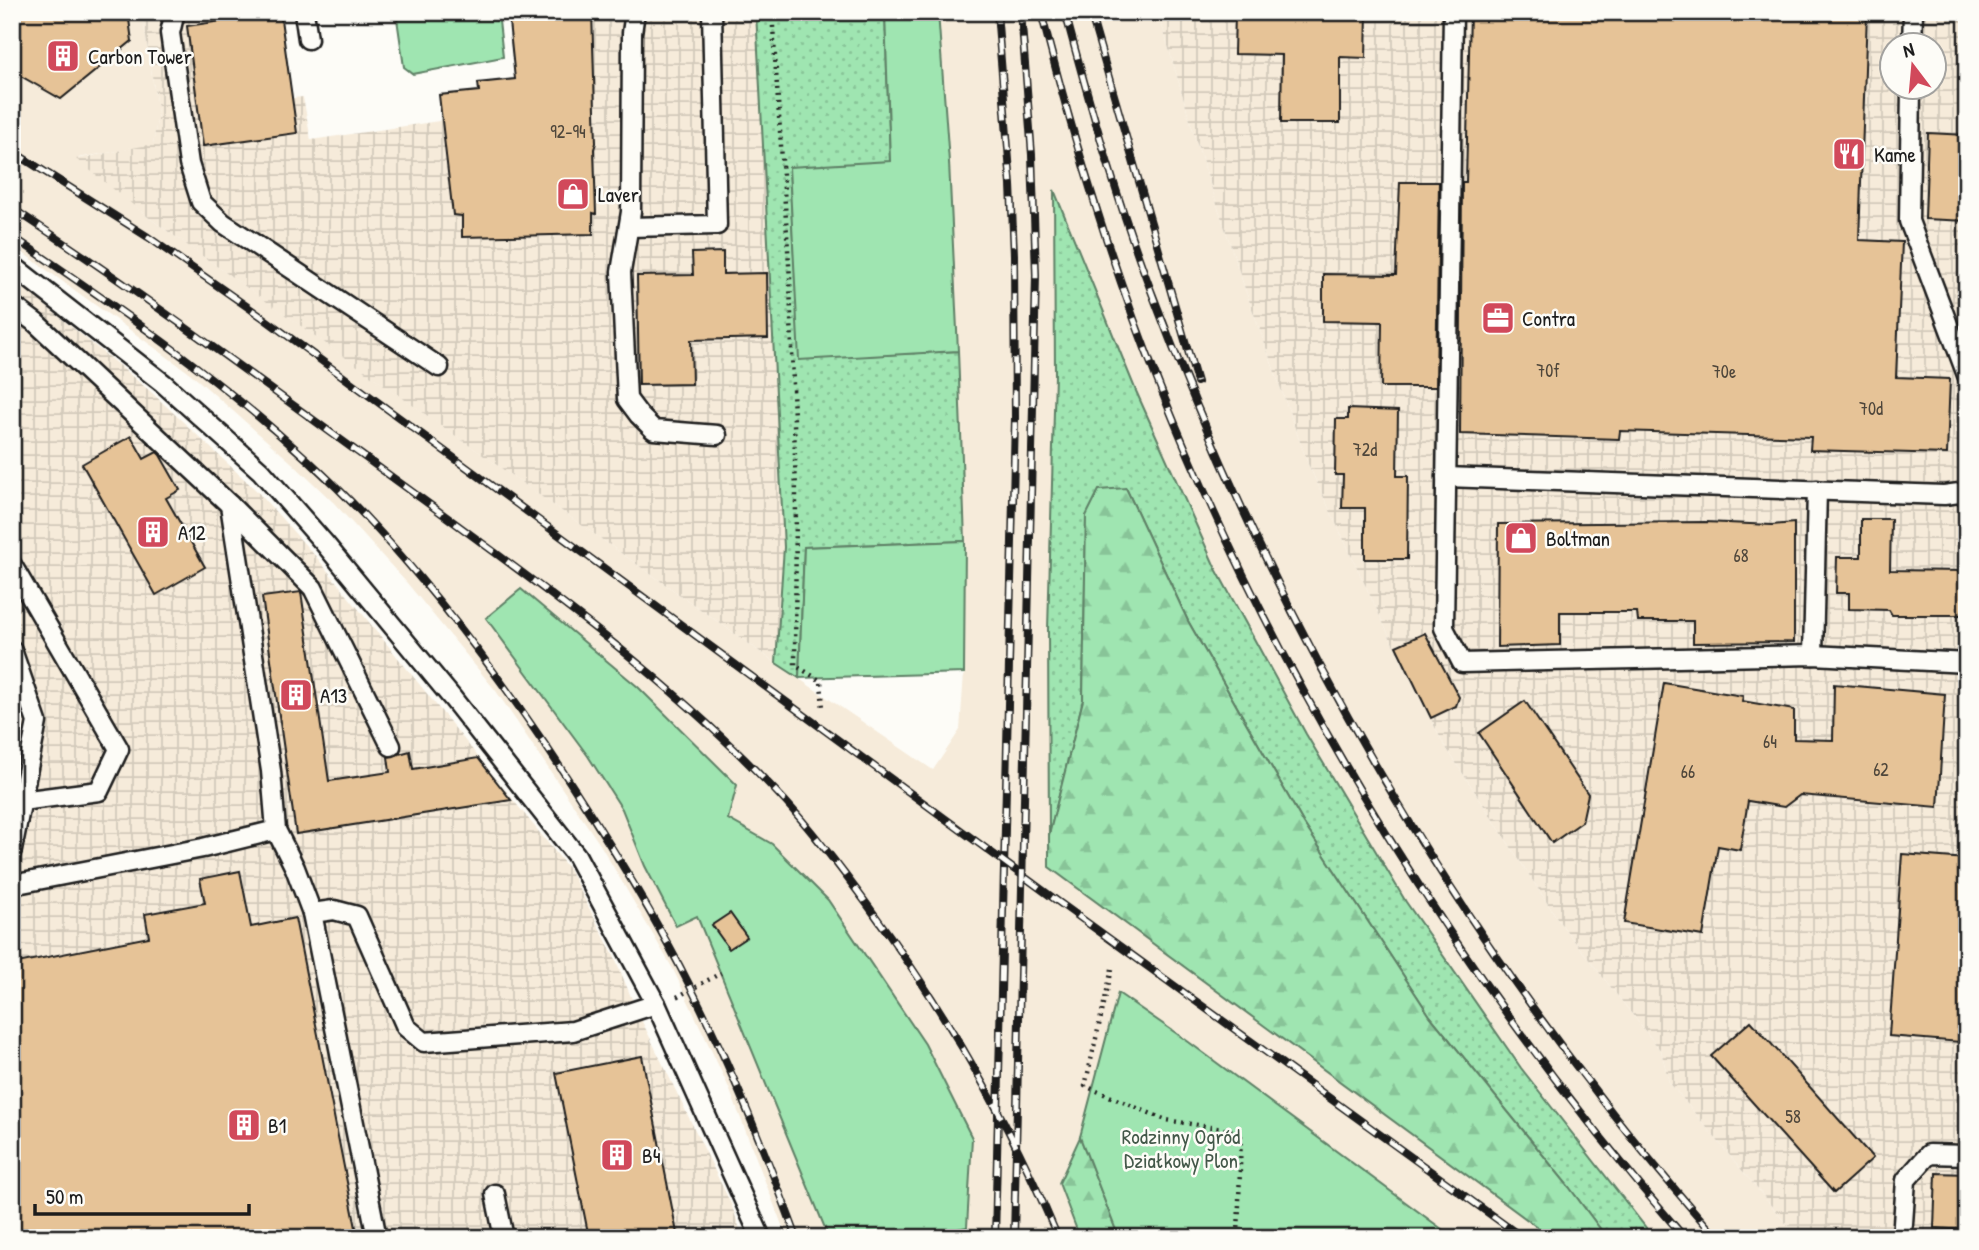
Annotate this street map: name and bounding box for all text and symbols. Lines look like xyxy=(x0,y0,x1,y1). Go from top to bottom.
north arrow xyxy=(1878,32,1948,102)
text: N xyxy=(1900,36,1917,64)
building icon: Carbon Tower xyxy=(44,37,82,75)
place label: Carbon Tower xyxy=(88,42,192,71)
house number: 92-94 xyxy=(550,119,586,144)
restaurant icon: Kame xyxy=(1830,135,1868,173)
place label: Kame xyxy=(1874,140,1916,169)
shop icon: Laver xyxy=(554,175,592,213)
place label: Laver xyxy=(598,180,639,209)
office icon: Contra xyxy=(1479,299,1517,337)
place label: Contra xyxy=(1522,304,1575,333)
house number: 70f xyxy=(1536,358,1560,383)
house number: 70e xyxy=(1712,359,1736,384)
house number: 70d xyxy=(1859,396,1883,421)
house number: 72d xyxy=(1353,437,1377,462)
building icon: A12 xyxy=(134,513,172,551)
place label: A12 xyxy=(178,518,206,547)
shop icon: Boltman xyxy=(1502,519,1540,557)
place label: Boltman xyxy=(1546,524,1610,553)
house number: 68 xyxy=(1734,543,1749,568)
building icon: A13 xyxy=(277,676,315,714)
place label: A13 xyxy=(320,681,347,710)
house number: 64 xyxy=(1763,729,1777,754)
house number: 62 xyxy=(1873,757,1889,782)
house number: 66 xyxy=(1681,759,1695,784)
house number: 58 xyxy=(1785,1104,1801,1129)
building icon: B1 xyxy=(225,1106,263,1144)
place label: B1 xyxy=(268,1111,286,1140)
park label: Rodzinny Ogród Działkowy Plon xyxy=(1122,1122,1240,1175)
building icon: B4 xyxy=(598,1136,636,1174)
place label: B4 xyxy=(642,1141,661,1170)
scale bar xyxy=(35,1173,248,1217)
text: 50 m xyxy=(46,1182,83,1211)

